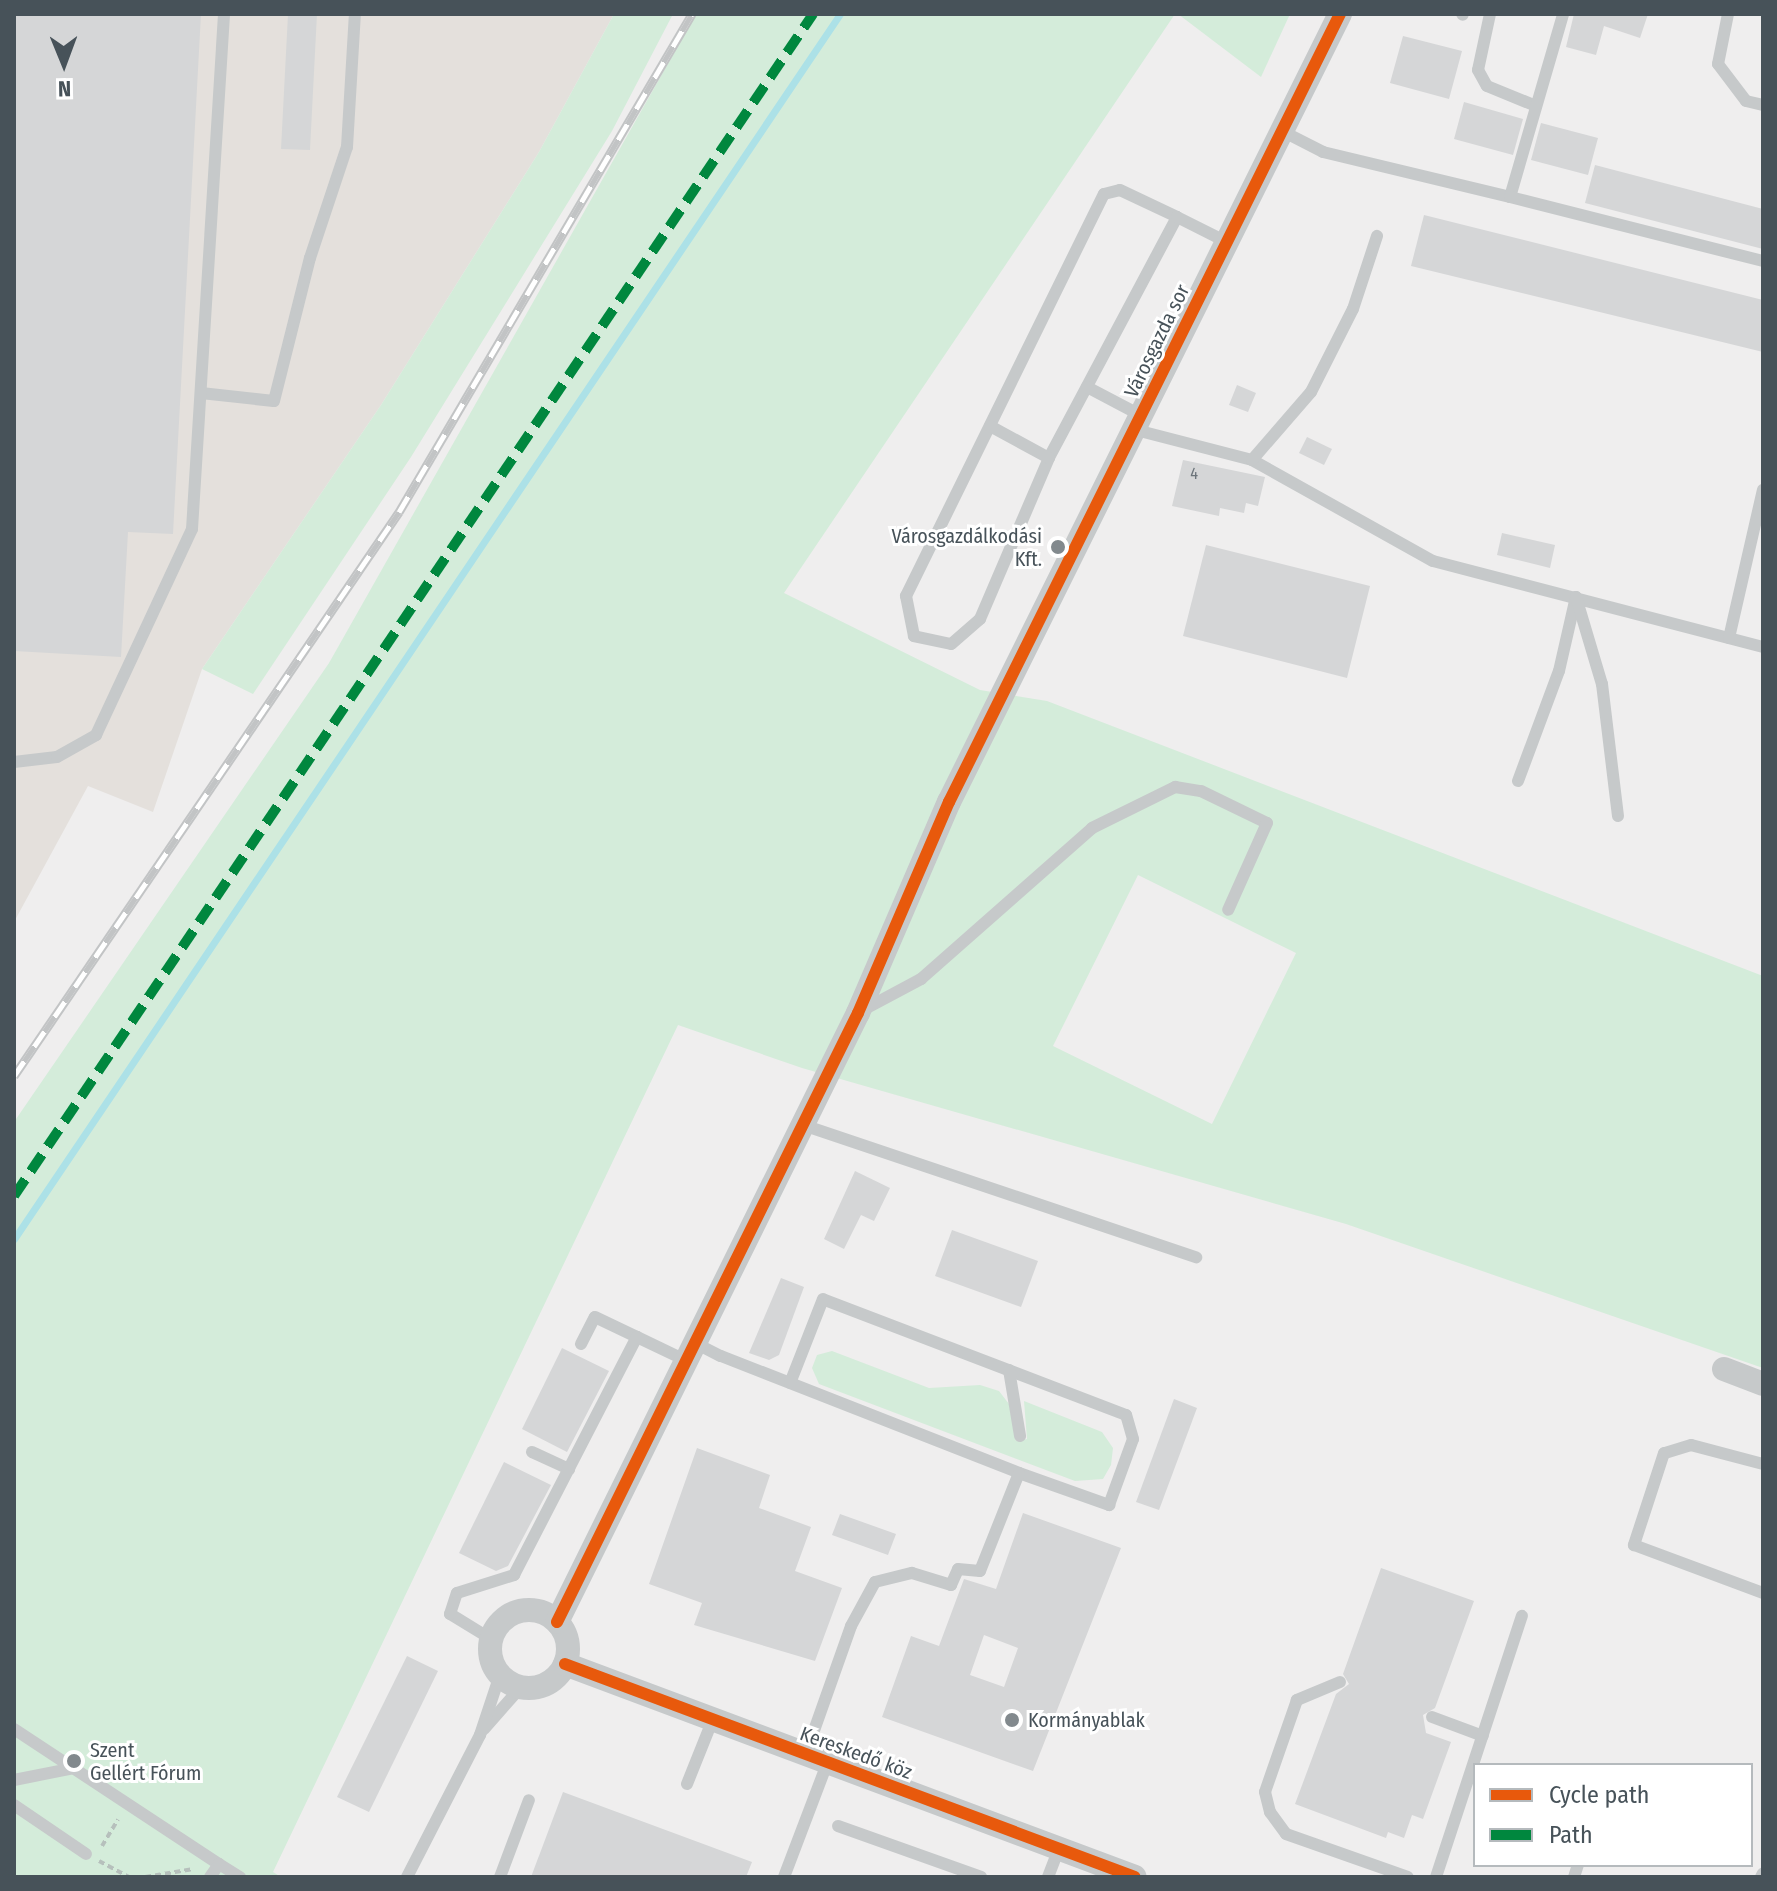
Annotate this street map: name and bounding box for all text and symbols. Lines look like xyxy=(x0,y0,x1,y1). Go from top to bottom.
north arrow xyxy=(24,24,104,104)
text: N xyxy=(58,75,71,102)
street label: Városgazda sor xyxy=(1119,281,1195,401)
house number: 4 xyxy=(1190,464,1198,484)
place label: Városgazdálkodási Kft. xyxy=(892,524,1042,571)
marker: Városgazdálkodási Kft. xyxy=(1049,538,1067,556)
place label: Kormányablak xyxy=(1028,1708,1145,1732)
marker: Kormányablak xyxy=(1003,1711,1021,1729)
street label: Kereskedő köz xyxy=(797,1722,915,1784)
place label: Szent Gellért Fórum xyxy=(90,1738,201,1785)
marker: Szent Gellért Fórum xyxy=(65,1752,83,1770)
legend xyxy=(1473,1763,1753,1867)
text: Cycle path xyxy=(1549,1781,1649,1809)
text: Path xyxy=(1549,1821,1593,1849)

